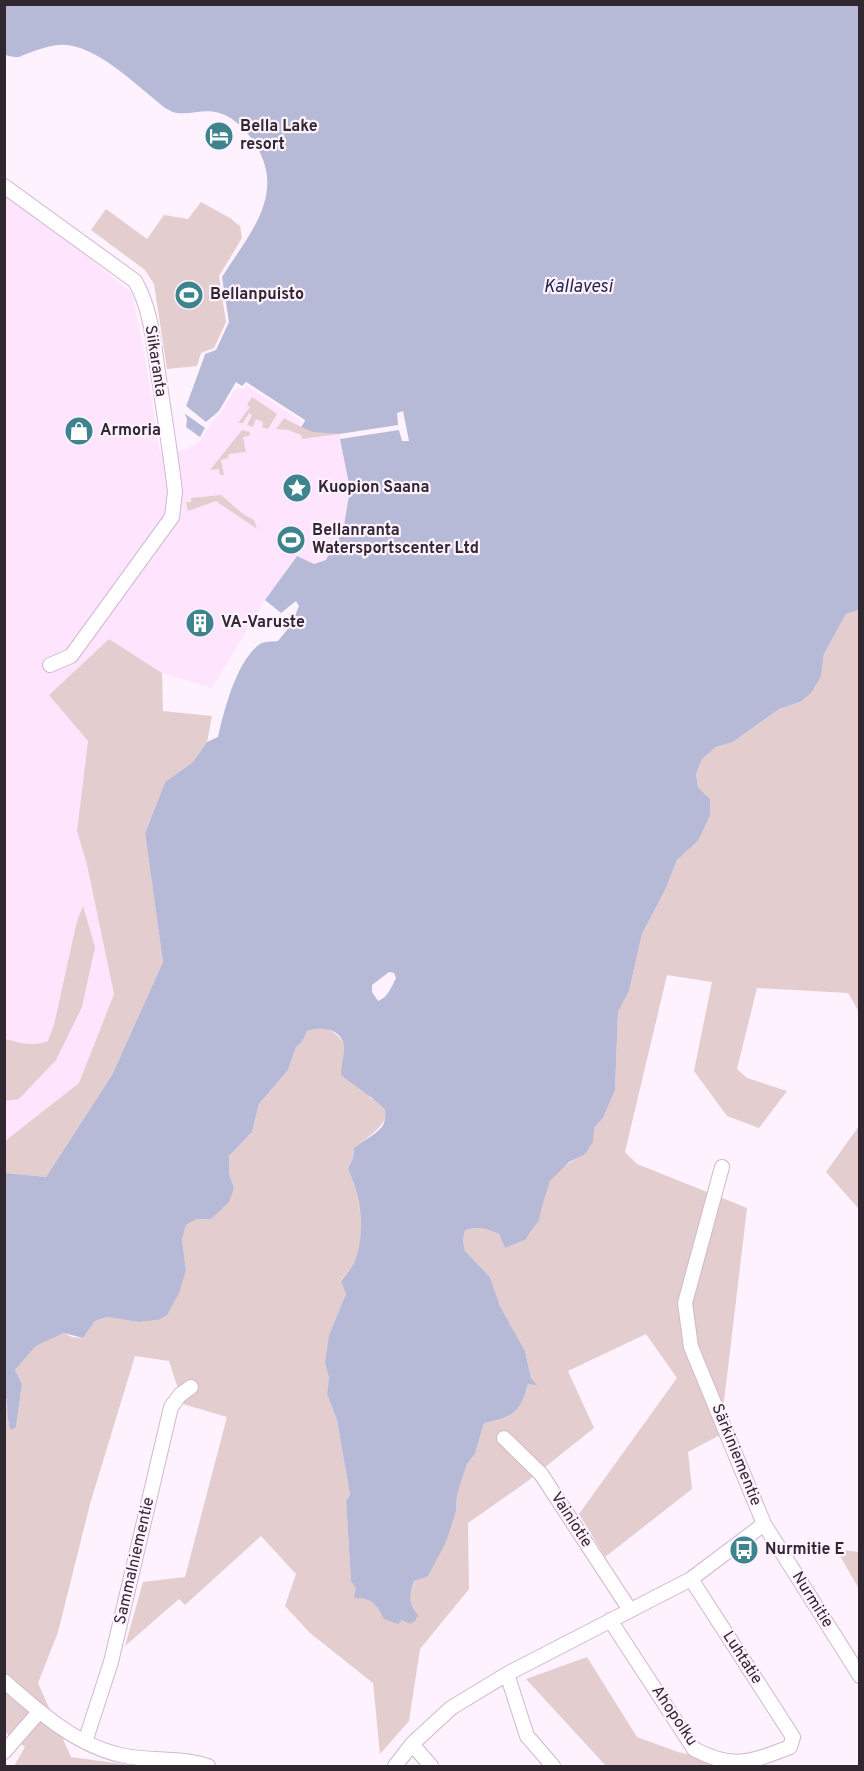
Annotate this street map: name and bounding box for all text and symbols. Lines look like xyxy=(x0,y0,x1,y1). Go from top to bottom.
place label: Bella Lake resort xyxy=(240,117,318,155)
hotel icon: Bella Lake resort xyxy=(203,120,235,152)
water label: Kallavesi xyxy=(544,276,614,299)
sports icon: Bellanpuisto xyxy=(173,279,205,311)
place label: Bellanpuisto xyxy=(210,285,304,305)
street label: Siikaranta xyxy=(139,324,171,398)
shop icon: Armoria xyxy=(63,415,95,447)
place label: Armoria xyxy=(100,421,161,441)
place icon: Kuopion Saana xyxy=(281,472,313,504)
place label: Kuopion Saana xyxy=(318,478,430,498)
place label: Bellanranta Watersportscenter Ltd xyxy=(312,521,479,559)
sports icon: Bellanranta Watersportscenter Ltd xyxy=(275,524,307,556)
building icon: VA-Varuste xyxy=(184,607,216,639)
place label: VA-Varuste xyxy=(221,613,305,633)
street label: Särkiniementie xyxy=(706,1401,766,1509)
street label: Vainiotie xyxy=(546,1489,596,1551)
street label: Sammalniementie xyxy=(111,1496,159,1626)
bus stop icon: Nurmitie E xyxy=(728,1534,760,1566)
place label: Nurmitie E xyxy=(765,1540,844,1560)
street label: Nurmitie xyxy=(787,1568,837,1632)
street label: Luhtatie xyxy=(717,1628,767,1688)
street label: Ahopolku xyxy=(647,1682,701,1750)

